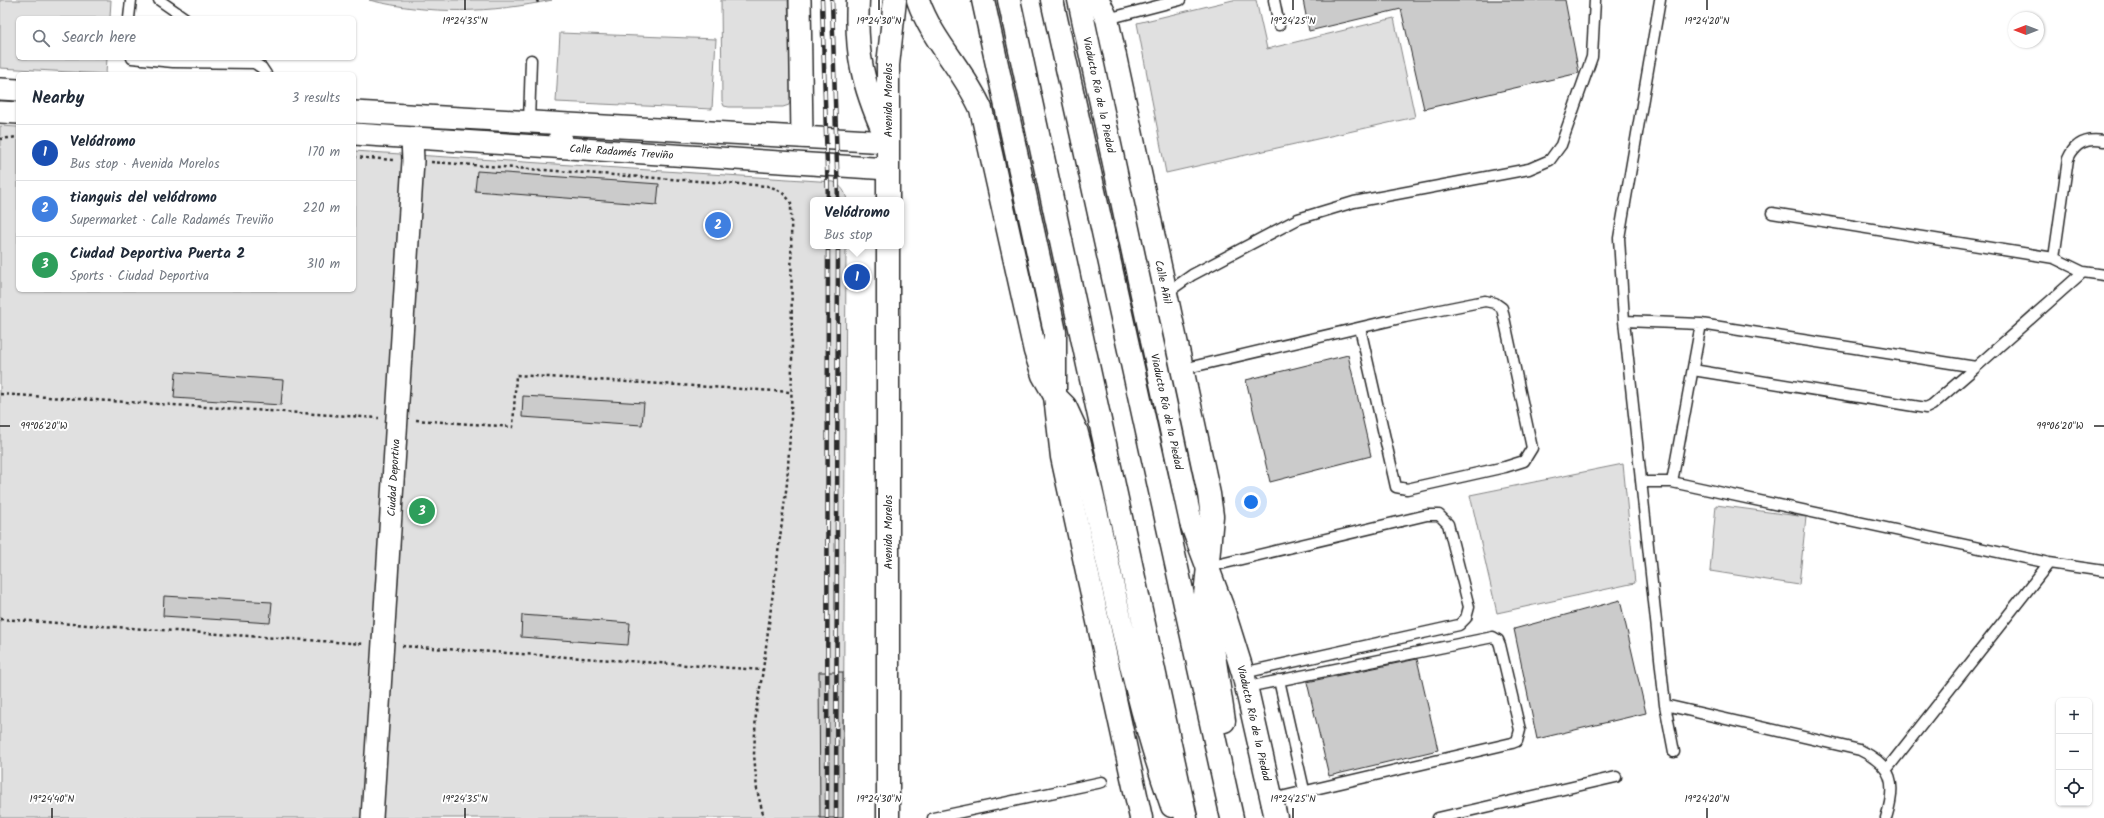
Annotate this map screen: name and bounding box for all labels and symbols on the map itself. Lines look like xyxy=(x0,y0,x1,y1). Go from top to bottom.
north arrow xyxy=(2008,12,2044,48)
text: 19°24'35"N xyxy=(442,13,488,29)
text: 19°24'30"N xyxy=(857,13,902,29)
text: 19°24'25"N xyxy=(1270,13,1316,29)
text: 19°24'20"N xyxy=(1684,13,1730,29)
street label: Viaducto Río de la Piedad xyxy=(1077,35,1120,155)
street label: Avenida Morelos xyxy=(880,62,898,137)
street label: Calle Radamés Treviño xyxy=(569,140,674,165)
pin: 2 xyxy=(705,210,731,240)
street label: Calle Añil xyxy=(1149,259,1176,306)
pin: 1 xyxy=(844,262,870,292)
street label: Viaducto Río de la Piedad xyxy=(1145,352,1187,472)
text: 99°06'20"W xyxy=(20,418,68,434)
text: 99°06'20"W xyxy=(2036,418,2084,434)
street label: Ciudad Deportiva xyxy=(383,438,406,517)
your location xyxy=(1241,492,1261,512)
street label: Avenida Morelos xyxy=(880,494,898,569)
pin: 3 xyxy=(409,496,435,526)
street label: Viaducto Río de la Piedad xyxy=(1231,663,1275,783)
text: 19°24'40"N xyxy=(30,791,75,807)
text: 19°24'35"N xyxy=(442,791,488,807)
text: 19°24'30"N xyxy=(857,791,902,807)
text: 19°24'25"N xyxy=(1270,791,1316,807)
text: 19°24'20"N xyxy=(1684,791,1730,807)

